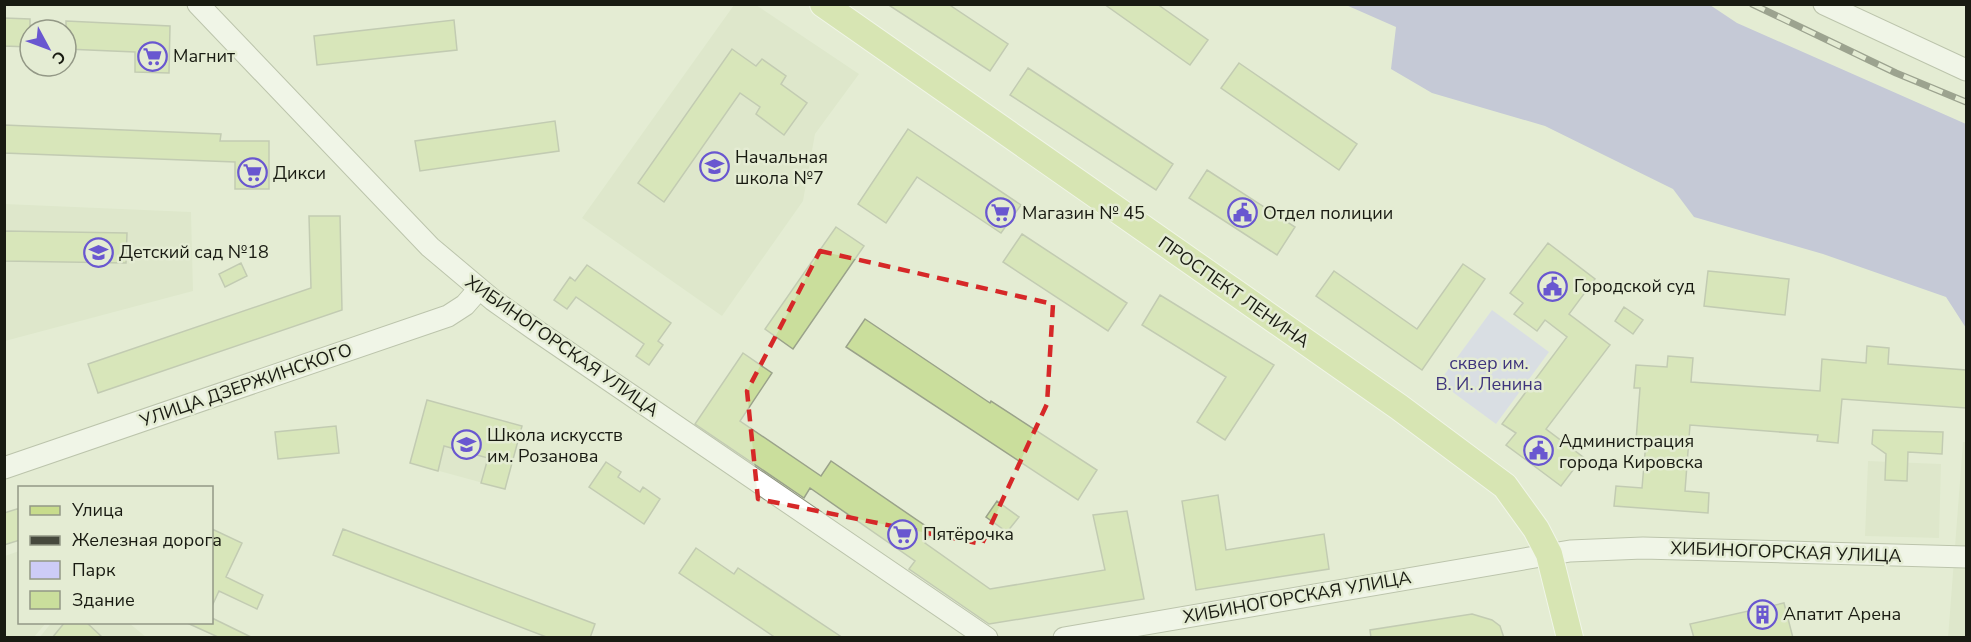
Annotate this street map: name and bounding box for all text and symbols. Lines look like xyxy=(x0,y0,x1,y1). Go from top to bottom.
north arrow xyxy=(18,18,78,78)
supermarket icon: Магнит xyxy=(136,40,168,72)
place label: Магнит xyxy=(173,44,235,68)
text: С xyxy=(47,46,70,69)
place label: Начальная школа №7 xyxy=(735,145,828,190)
school or university icon: Начальная школа №7 xyxy=(698,151,730,183)
supermarket icon: Дикси xyxy=(236,157,268,189)
place label: Дикси xyxy=(273,161,326,185)
supermarket icon: Магазин № 45 xyxy=(985,197,1017,229)
public building icon: Отдел полиции xyxy=(1226,197,1258,229)
place label: Магазин № 45 xyxy=(1022,201,1145,225)
place label: Отдел полиции xyxy=(1263,201,1393,225)
street label: ПРОСПЕКТ ЛЕНИНА xyxy=(1154,231,1314,353)
school or university icon: Детский сад №18 xyxy=(82,236,114,268)
place label: Детский сад №18 xyxy=(119,240,269,264)
street label: ХИБИНОГОРСКАЯ УЛИЦА xyxy=(460,270,664,422)
public building icon: Городской суд xyxy=(1537,270,1569,302)
place label: Городской суд xyxy=(1574,274,1695,298)
street label: УЛИЦА ДЗЕРЖИНСКОГО xyxy=(136,337,355,433)
park label: сквер им. В. И. Ленина xyxy=(1435,351,1543,396)
place label: Школа искусств им. Розанова xyxy=(487,423,623,468)
school or university icon: Школа искусств им. Розанова xyxy=(450,429,482,461)
place label: Администрация города Кировска xyxy=(1559,429,1703,474)
public building icon: Администрация города Кировска xyxy=(1522,435,1554,467)
legend xyxy=(18,486,213,624)
text: Улица xyxy=(71,498,123,522)
supermarket icon: Пятёрочка xyxy=(886,518,918,550)
place label: Пятёрочка xyxy=(923,522,1014,546)
text: Железная дорога xyxy=(72,528,222,552)
street label: ХИБИНОГОРСКАЯ УЛИЦА xyxy=(1670,536,1902,568)
text: Парк xyxy=(72,558,116,582)
street label: ХИБИНОГОРСКАЯ УЛИЦА xyxy=(1181,565,1413,629)
text: Здание xyxy=(72,588,135,612)
building icon: Апатит Арена xyxy=(1746,598,1778,630)
place label: Апатит Арена xyxy=(1783,602,1901,626)

